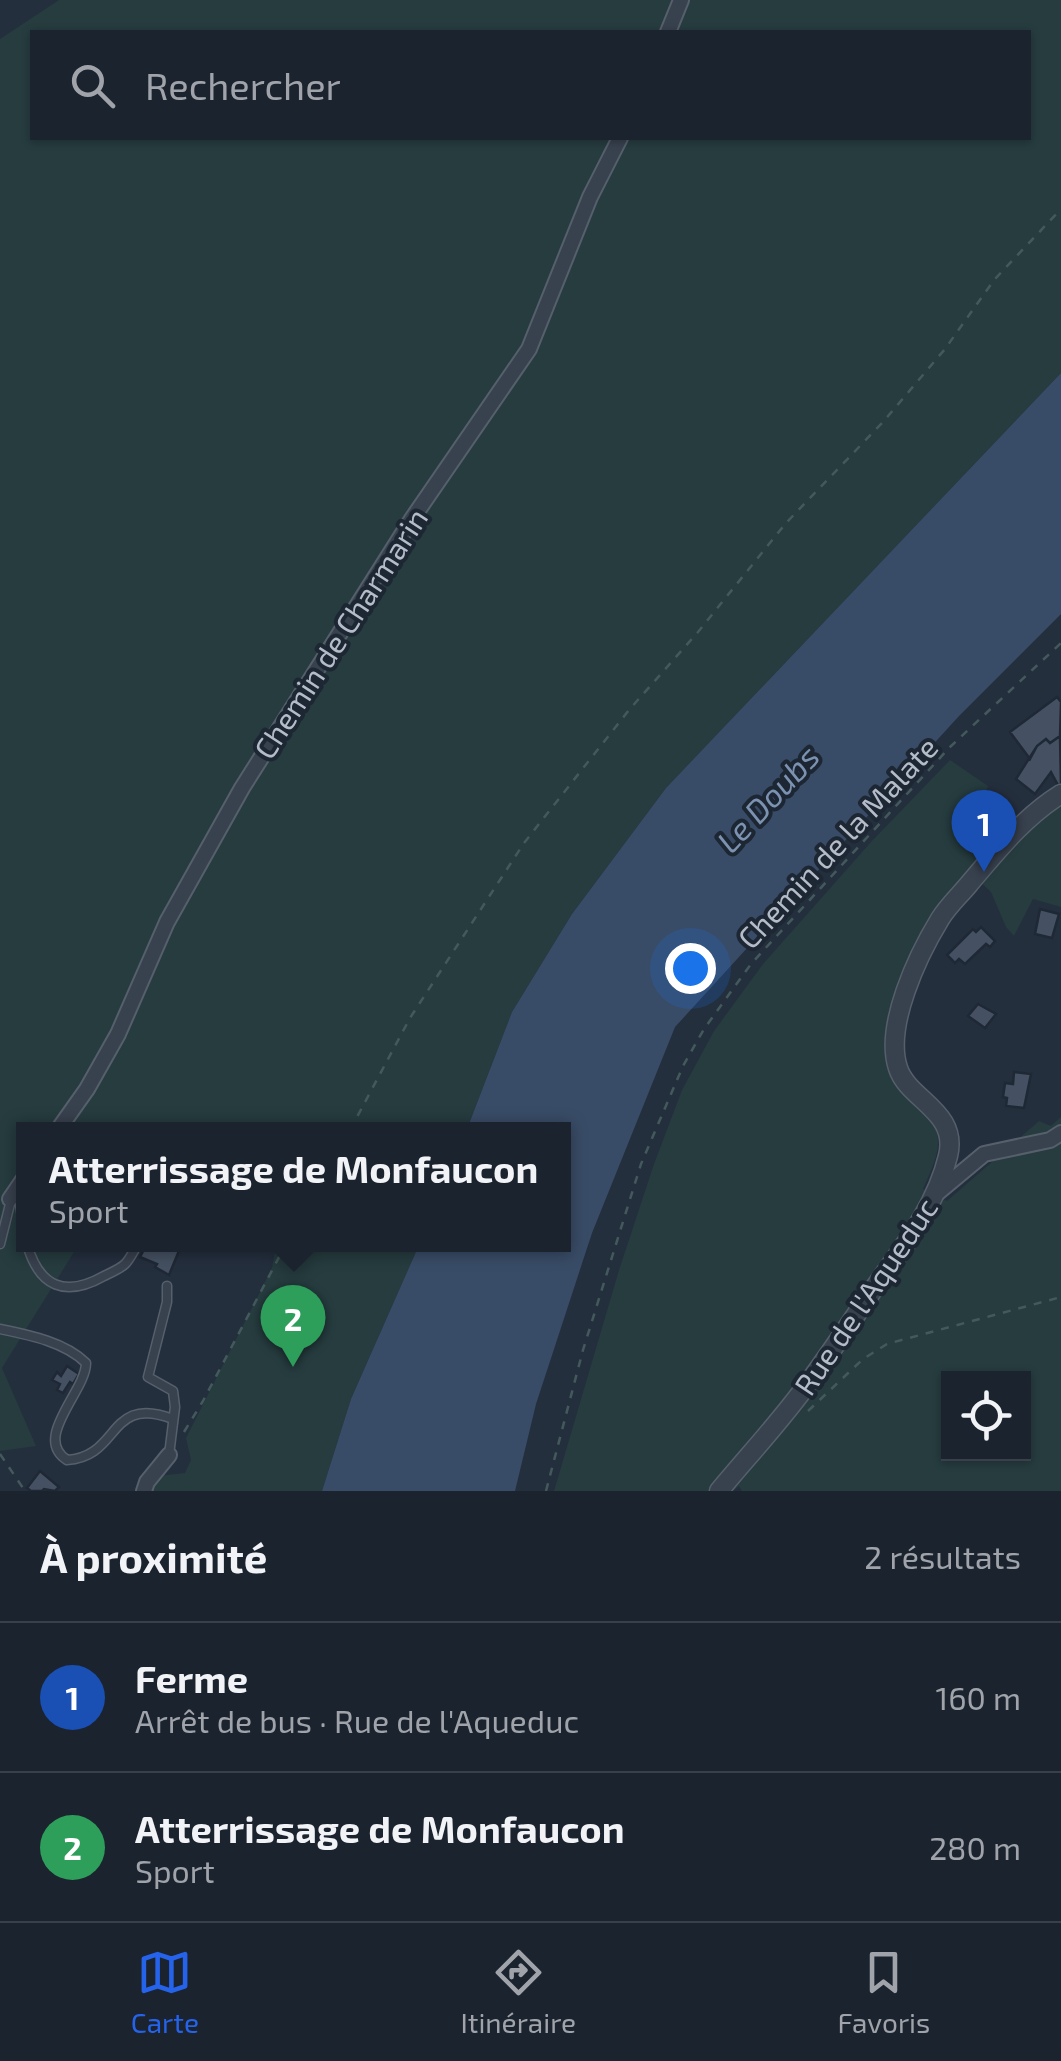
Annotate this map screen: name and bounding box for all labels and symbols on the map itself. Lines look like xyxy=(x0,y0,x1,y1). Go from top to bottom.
street label: Chemin de Charmarin xyxy=(246,501,434,765)
street label: Chemin de la Malate xyxy=(730,729,944,955)
water label: Le Doubs xyxy=(708,737,826,859)
pin: 1 xyxy=(952,790,1016,872)
your location xyxy=(665,943,716,994)
street label: Rue de l'Aqueduc xyxy=(786,1191,944,1401)
pin: 2 xyxy=(260,1284,326,1367)

